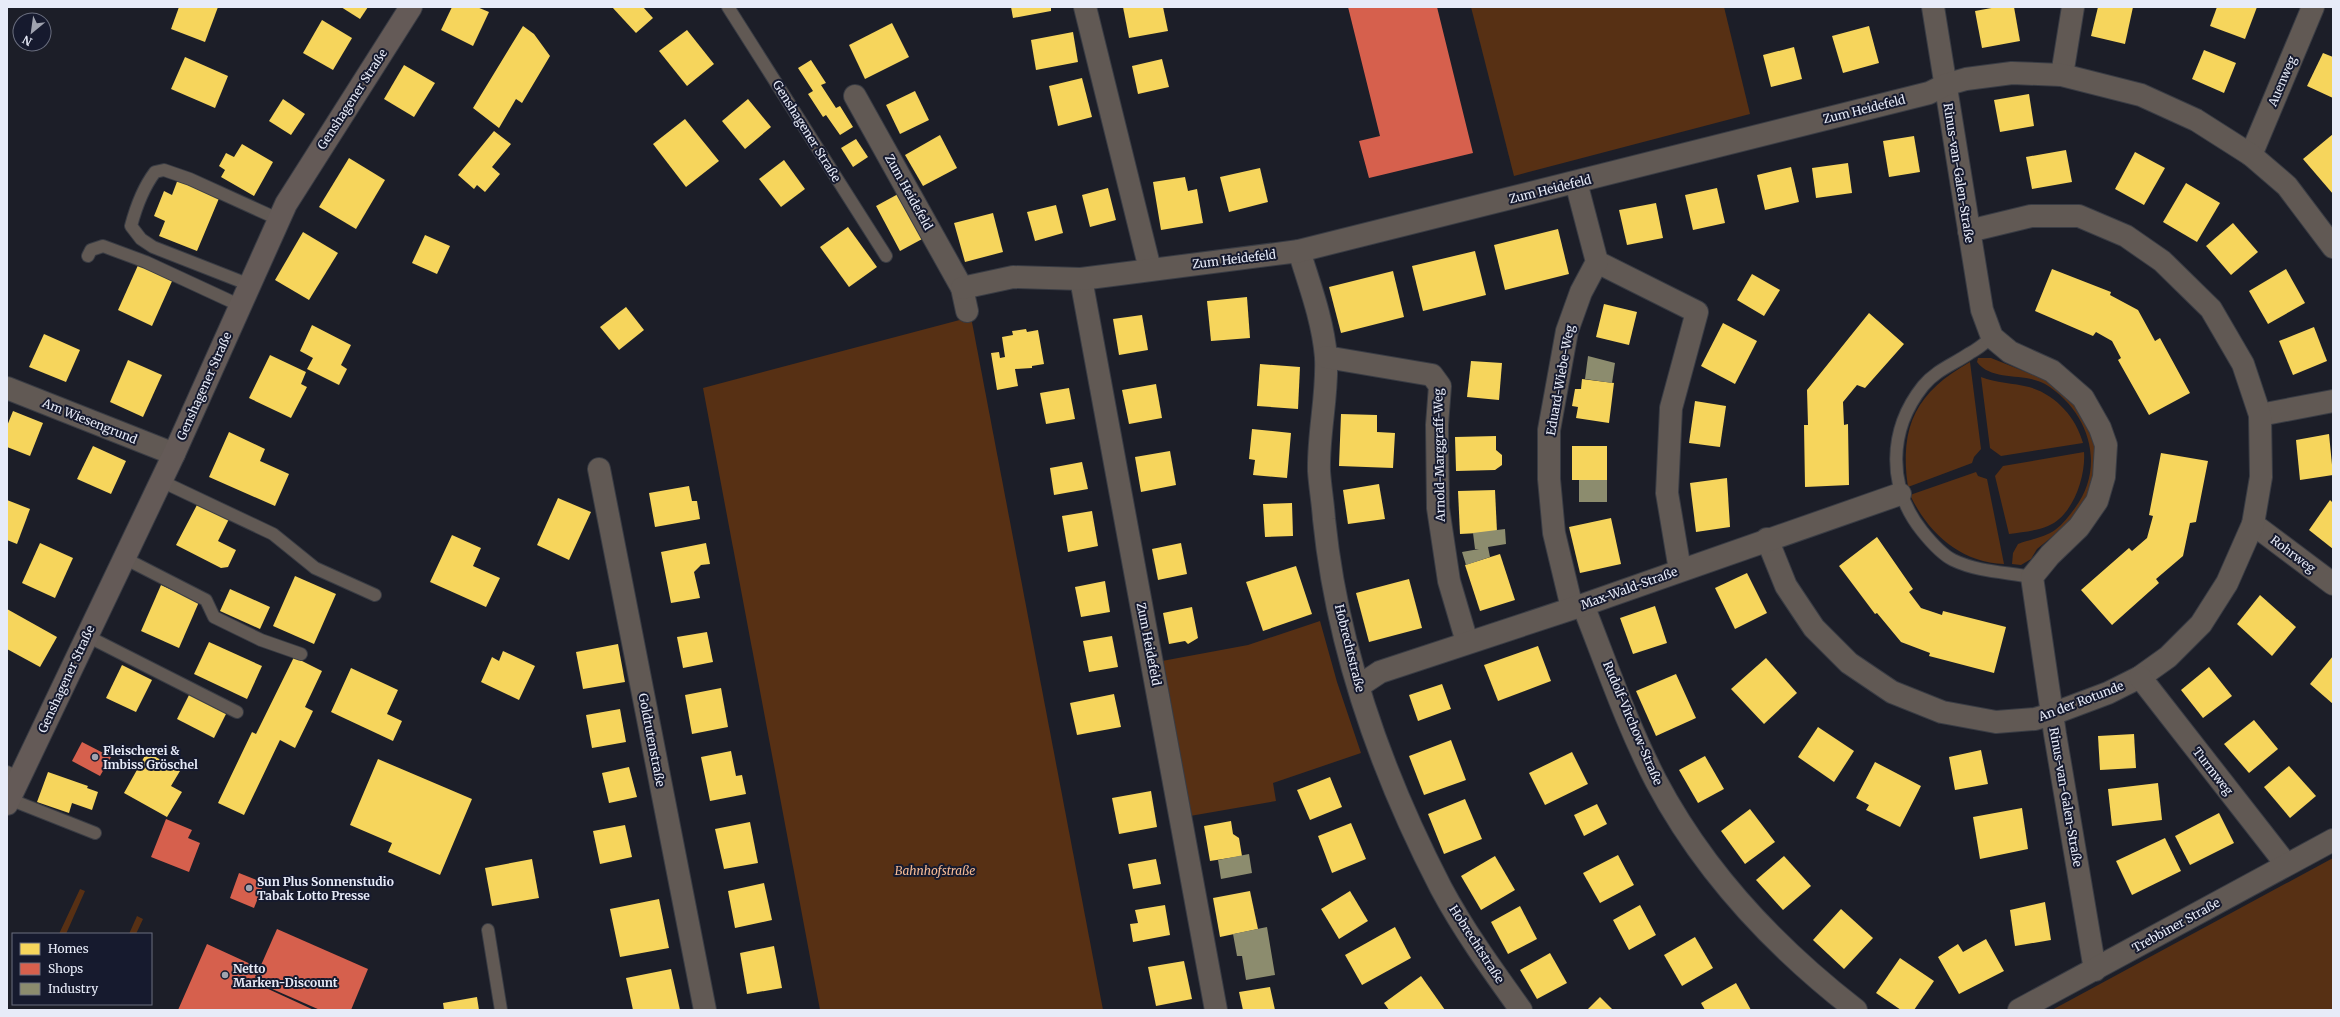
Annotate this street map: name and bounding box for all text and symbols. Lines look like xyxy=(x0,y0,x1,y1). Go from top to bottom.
north arrow xyxy=(12,12,52,52)
text: N xyxy=(20,32,34,49)
street label: Genshagener Straße xyxy=(314,46,390,152)
street label: Auenweg xyxy=(2264,53,2300,109)
street label: Genshagener Straße xyxy=(770,77,844,185)
street label: Zum Heidefeld xyxy=(1821,92,1907,126)
street label: Rinus-van-Galen-Straße xyxy=(1941,102,1977,244)
street label: Zum Heidefeld xyxy=(882,151,936,233)
street label: Zum Heidefeld xyxy=(1507,172,1593,206)
street label: Zum Heidefeld xyxy=(1191,246,1277,272)
street label: Eduard-Wiebe-Weg xyxy=(1543,323,1577,437)
street label: Genshagener Straße xyxy=(173,330,235,442)
street label: Arnold-Marggraff-Weg xyxy=(1430,387,1448,523)
street label: Am Wiesengrund xyxy=(40,395,140,447)
street label: Rohrweg xyxy=(2268,532,2319,576)
street label: Max-Wald-Straße xyxy=(1579,564,1679,612)
street label: Zum Heidefeld xyxy=(1134,601,1164,687)
street label: Hobrechtstraße xyxy=(1332,602,1368,694)
street label: Genshagener Straße xyxy=(35,623,97,735)
street label: Rudolf-Virchow-Straße xyxy=(1600,659,1666,787)
street label: An der Rotunde xyxy=(2035,678,2126,725)
street label: Goldrutenstraße xyxy=(636,692,668,788)
street label: Rinus-van-Galen-Straße xyxy=(2046,726,2086,868)
place label: Fleischerei & Imbiss Gröschel xyxy=(103,743,198,772)
street label: Turmweg xyxy=(2190,744,2237,798)
marker: Fleischerei & Imbiss Gröschel xyxy=(90,752,100,762)
park label: Bahnhofstraße xyxy=(895,863,975,878)
place label: Sun Plus Sonnenstudio Tabak Lotto Presse xyxy=(257,874,394,903)
marker: Sun Plus Sonnenstudio Tabak Lotto Presse xyxy=(244,883,254,893)
street label: Trebbiner Straße xyxy=(2129,895,2223,955)
street label: Hobrechtstraße xyxy=(1446,902,1508,986)
legend xyxy=(12,933,152,1005)
text: Homes xyxy=(48,941,89,956)
text: Shops xyxy=(48,961,83,976)
place label: Netto Marken-Discount xyxy=(233,961,338,990)
marker: Netto Marken-Discount xyxy=(220,970,230,980)
text: Industry xyxy=(48,981,98,996)

